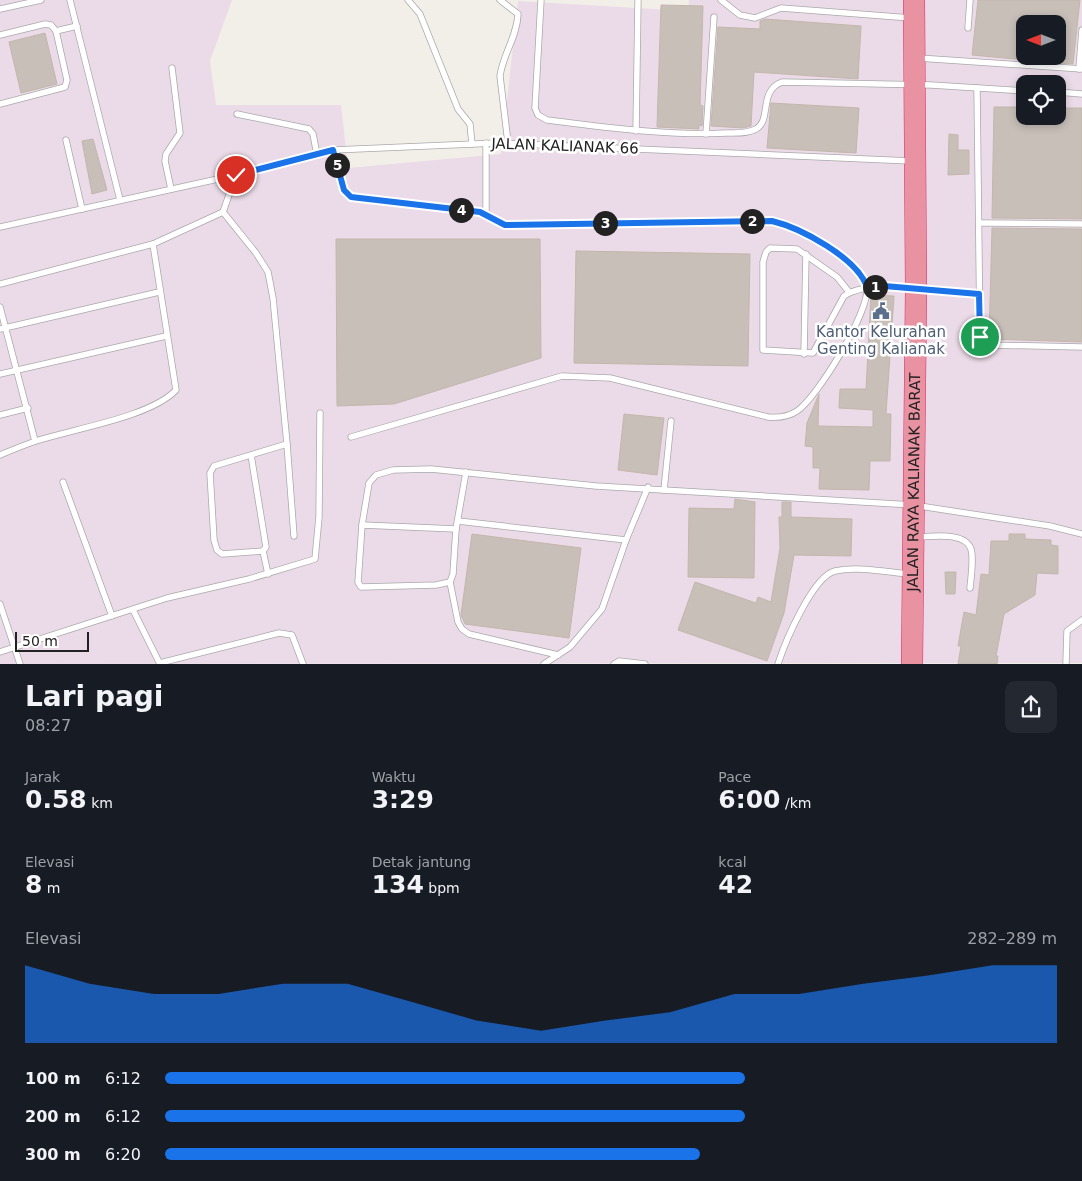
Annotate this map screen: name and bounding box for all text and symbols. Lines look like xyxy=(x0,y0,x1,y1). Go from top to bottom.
north arrow xyxy=(1016,15,1066,65)
map controls xyxy=(1016,15,1066,125)
button: locate xyxy=(1016,75,1066,125)
street label: JALAN KALIANAK 66 xyxy=(490,134,639,158)
pin: 5 xyxy=(324,152,350,178)
pin xyxy=(215,154,257,196)
text: 5 xyxy=(333,157,342,173)
icon: check xyxy=(222,161,250,189)
pin: 4 xyxy=(448,198,474,222)
text: 4 xyxy=(457,202,466,218)
pin: 2 xyxy=(740,208,764,234)
pin: 3 xyxy=(592,210,618,236)
text: 2 xyxy=(748,213,757,229)
text: 3 xyxy=(601,215,610,231)
pin: 1 xyxy=(862,274,888,300)
text: 1 xyxy=(871,279,880,295)
public building icon: Kantor Kelurahan Genting Kalianak xyxy=(871,301,891,321)
pin xyxy=(959,316,1001,358)
place label: Kantor Kelurahan Genting Kalianak xyxy=(816,323,946,358)
icon: arrive xyxy=(966,323,994,351)
street label: JALAN RAYA KALIANAK BARAT xyxy=(904,372,924,593)
scale bar xyxy=(15,628,89,652)
text: 50 m xyxy=(22,633,58,649)
text: Lari pagi xyxy=(25,680,163,713)
button: share xyxy=(1005,681,1057,733)
text: 08:27 xyxy=(25,716,71,735)
text: Jarak xyxy=(25,769,60,785)
text: Waktu xyxy=(372,769,416,785)
text: Pace xyxy=(718,769,751,785)
text: 0.58 xyxy=(25,785,87,814)
text: 3:29 xyxy=(372,785,434,814)
text: 6:00 xyxy=(718,785,781,814)
text: km xyxy=(87,795,113,811)
text: /km xyxy=(781,795,811,811)
text: Elevasi xyxy=(25,854,74,870)
text: Detak jantung xyxy=(372,854,471,870)
text: kcal xyxy=(718,854,747,870)
text: 8 xyxy=(25,870,42,899)
text: 134 xyxy=(372,870,424,899)
text: 42 xyxy=(718,870,753,899)
text: m xyxy=(42,880,61,896)
text: bpm xyxy=(424,880,460,896)
text: Elevasi xyxy=(25,929,81,948)
text: 282–289 m xyxy=(967,929,1057,948)
text: 100 m xyxy=(25,1069,81,1088)
text: 6:12 xyxy=(105,1069,141,1088)
text: 200 m xyxy=(25,1107,81,1126)
text: 6:12 xyxy=(105,1107,141,1126)
text: 300 m xyxy=(25,1145,81,1164)
text: 6:20 xyxy=(105,1145,141,1164)

